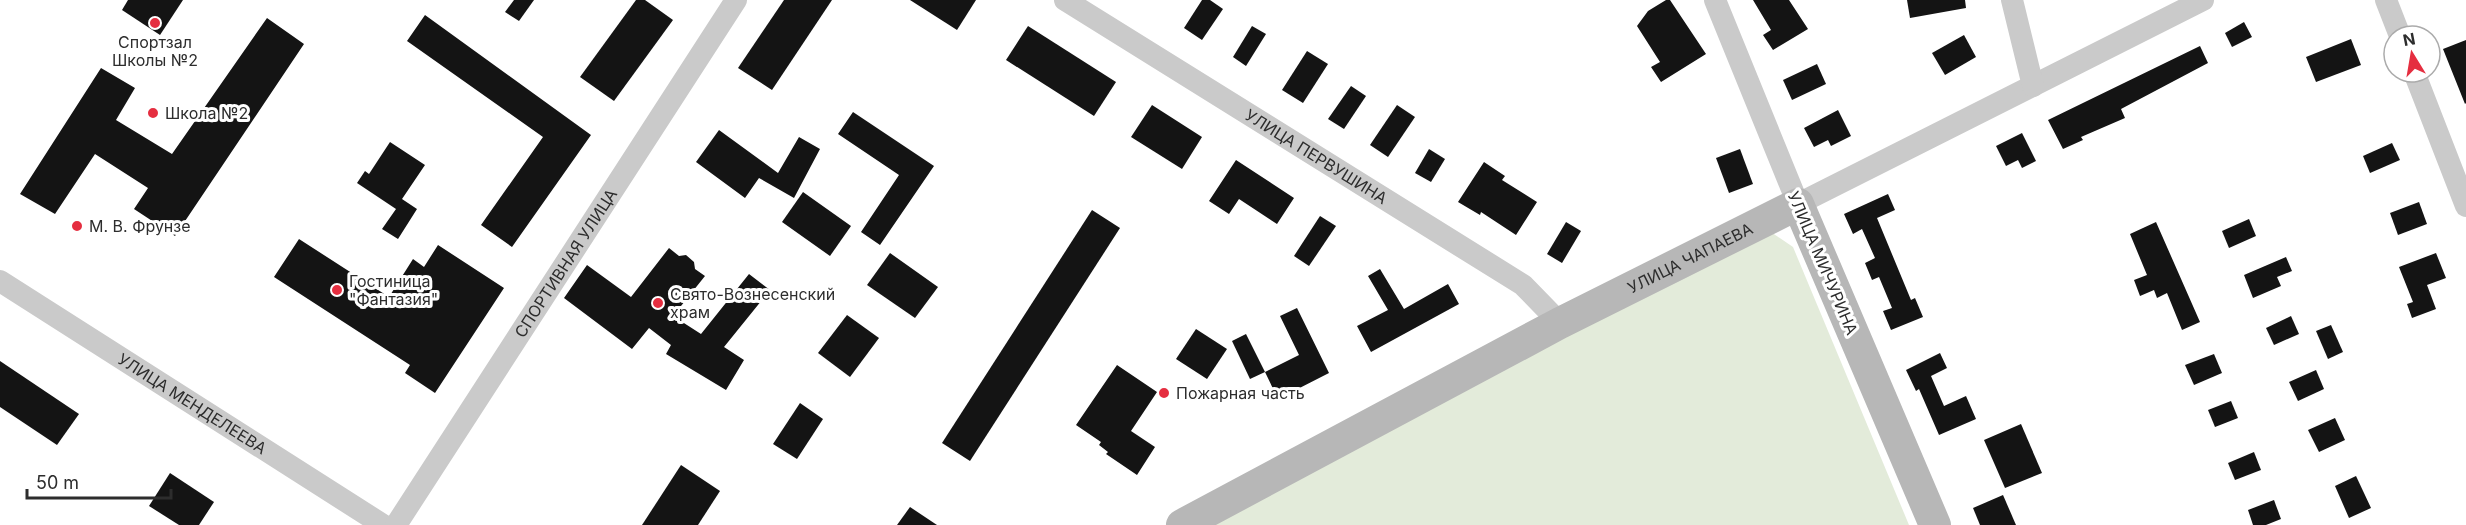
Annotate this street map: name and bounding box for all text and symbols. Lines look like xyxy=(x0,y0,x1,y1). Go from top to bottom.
marker: Спортзал Школы №2 xyxy=(148,16,162,30)
north arrow xyxy=(2382,24,2442,84)
text: N xyxy=(2401,28,2417,50)
place label: Спортзал Школы №2 xyxy=(112,32,198,70)
place label: Школа №2 xyxy=(165,103,248,123)
street label: УЛИЦА ПЕРВУШИНА xyxy=(1242,105,1391,208)
marker: Школа №2 xyxy=(146,106,160,120)
street label: СПОРТИВНАЯ УЛИЦА xyxy=(510,185,621,341)
street label: УЛИЦА МИЧУРИНА xyxy=(1784,188,1862,338)
place label: М. В. Фрунзе xyxy=(89,216,191,236)
street label: УЛИЦА ЧАПАЕВА xyxy=(1624,218,1756,298)
marker: М. В. Фрунзе xyxy=(70,219,84,233)
place label: Гостиница "Фантазия" xyxy=(349,271,438,309)
marker: Гостиница "Фантазия" xyxy=(330,283,344,297)
place label: Свято-Вознесенский храм xyxy=(670,284,835,322)
marker: Свято-Вознесенский храм xyxy=(651,296,665,310)
street label: УЛИЦА МЕНДЕЛЕЕВА xyxy=(114,349,270,458)
place label: Пожарная часть xyxy=(1176,383,1305,403)
marker: Пожарная часть xyxy=(1157,386,1171,400)
scale bar xyxy=(27,462,171,500)
text: 50 m xyxy=(36,472,79,493)

